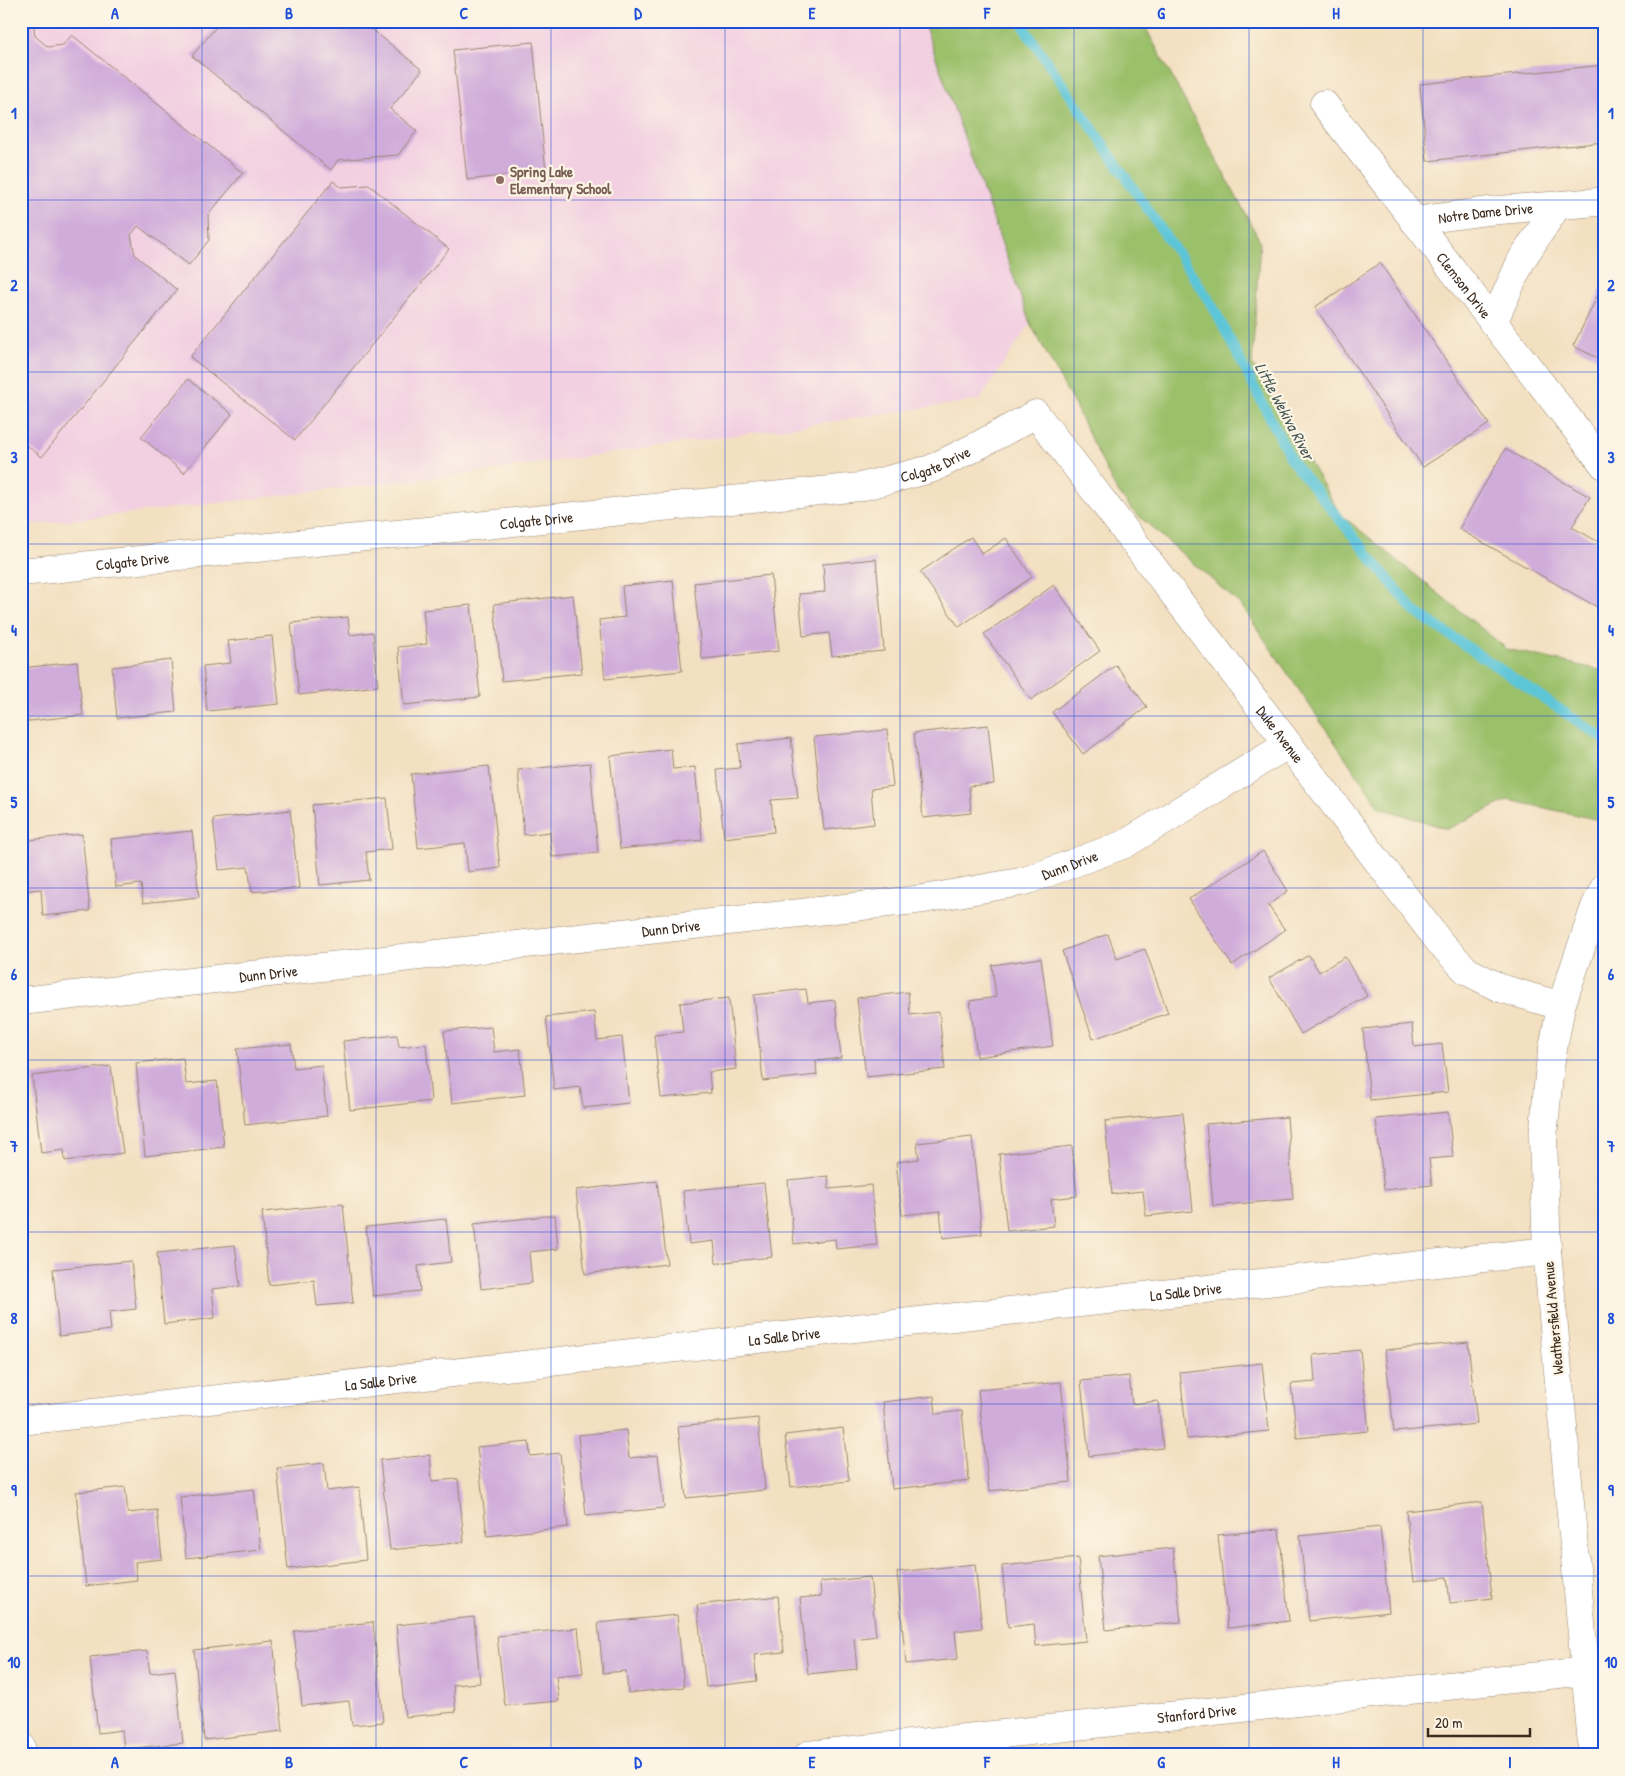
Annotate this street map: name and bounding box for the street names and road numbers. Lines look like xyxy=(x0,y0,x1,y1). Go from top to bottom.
street label: Notre Dame Drive xyxy=(1437,197,1534,228)
street label: Clemson Drive xyxy=(1432,247,1497,323)
street label: Colgate Drive xyxy=(898,441,974,487)
street label: Colgate Drive xyxy=(499,506,574,534)
street label: Colgate Drive xyxy=(95,547,170,575)
street label: Duke Avenue xyxy=(1252,701,1309,767)
street label: Dunn Drive xyxy=(1039,844,1101,884)
street label: Dunn Drive xyxy=(641,914,701,941)
street label: Dunn Drive xyxy=(238,959,299,987)
street label: Weathersfield Avenue xyxy=(1538,1261,1568,1375)
street label: La Salle Drive xyxy=(1149,1277,1223,1306)
street label: La Salle Drive xyxy=(747,1322,821,1350)
street label: La Salle Drive xyxy=(344,1367,418,1395)
street label: Stanford Drive xyxy=(1156,1698,1237,1728)

